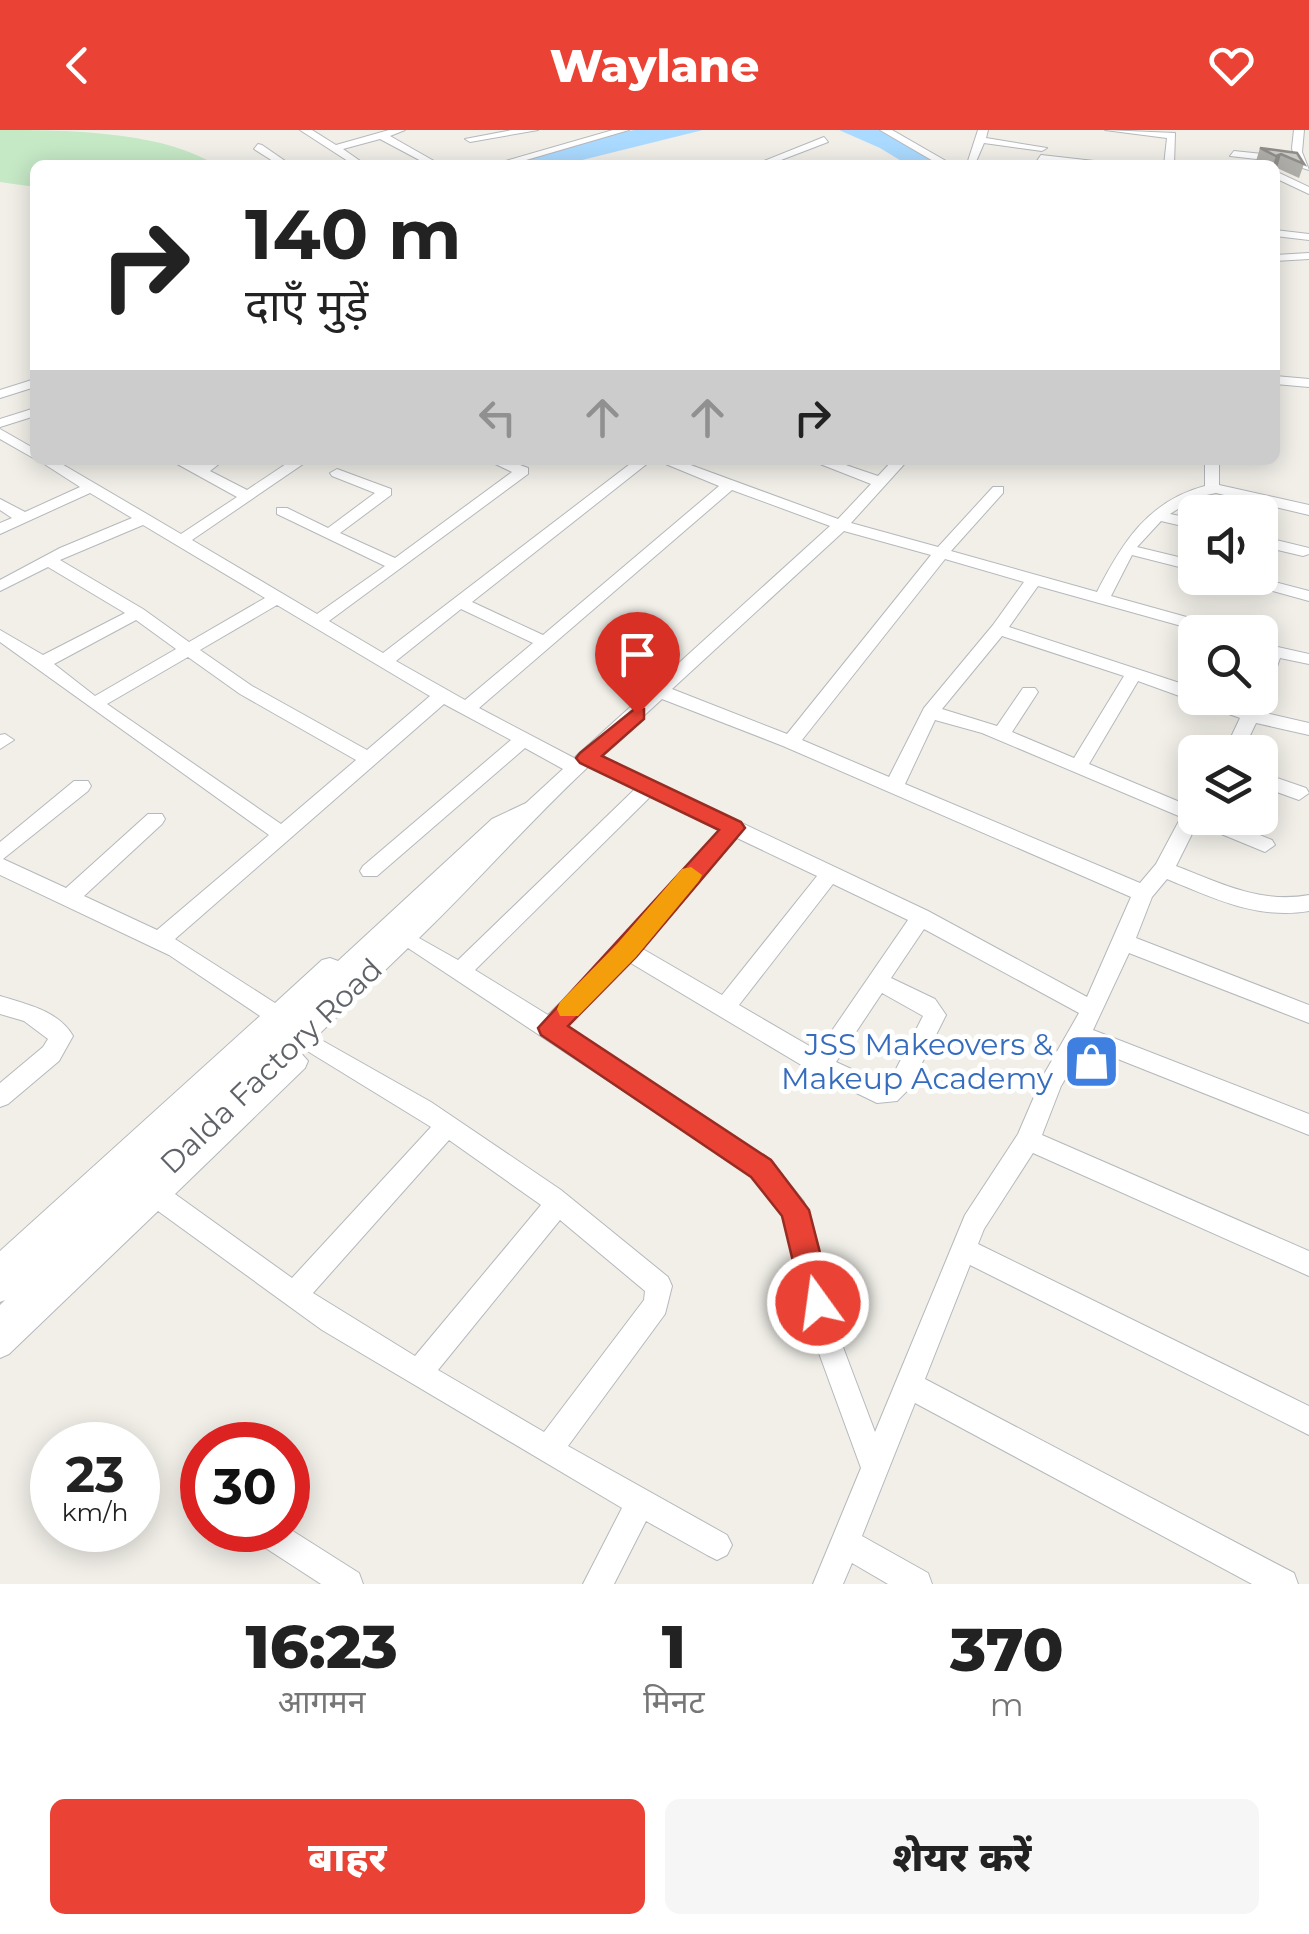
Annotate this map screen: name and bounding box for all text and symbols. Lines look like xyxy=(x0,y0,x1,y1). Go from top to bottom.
icon: back xyxy=(50,38,105,93)
text: Waylane xyxy=(550,38,759,93)
icon: heart xyxy=(1204,38,1259,93)
text: 140 m xyxy=(245,191,461,277)
icon: right xyxy=(80,200,210,330)
text: दाएँ मुड़ें xyxy=(245,277,368,332)
icon: left xyxy=(470,390,525,445)
icon: ahead xyxy=(575,390,630,445)
icon: ahead xyxy=(680,390,735,445)
icon: right xyxy=(785,390,840,445)
map controls xyxy=(1178,495,1278,835)
button: sound xyxy=(1178,495,1278,595)
pin xyxy=(595,612,680,715)
button: search xyxy=(1178,615,1278,715)
icon: arrive xyxy=(610,627,665,682)
button: layers xyxy=(1178,735,1278,835)
street label: Dalda Factory Road xyxy=(152,950,390,1182)
place label: JSS Makeovers & Makeup Academy xyxy=(781,1026,1054,1097)
shop icon: JSS Makeovers & Makeup Academy xyxy=(1062,1031,1122,1091)
position arrow xyxy=(766,1251,870,1355)
speed limit sign: 30 xyxy=(180,1422,310,1552)
text: 23 xyxy=(65,1444,125,1505)
text: km/h xyxy=(62,1497,128,1527)
text: 16:23 xyxy=(245,1610,398,1683)
text: 1 xyxy=(662,1610,686,1683)
text: 370 xyxy=(950,1613,1064,1686)
text: आगमन xyxy=(278,1682,365,1721)
text: मिनट xyxy=(643,1682,705,1721)
text: m xyxy=(990,1685,1024,1724)
button: बाहर xyxy=(50,1799,645,1914)
button: शेयर करें xyxy=(665,1799,1259,1914)

